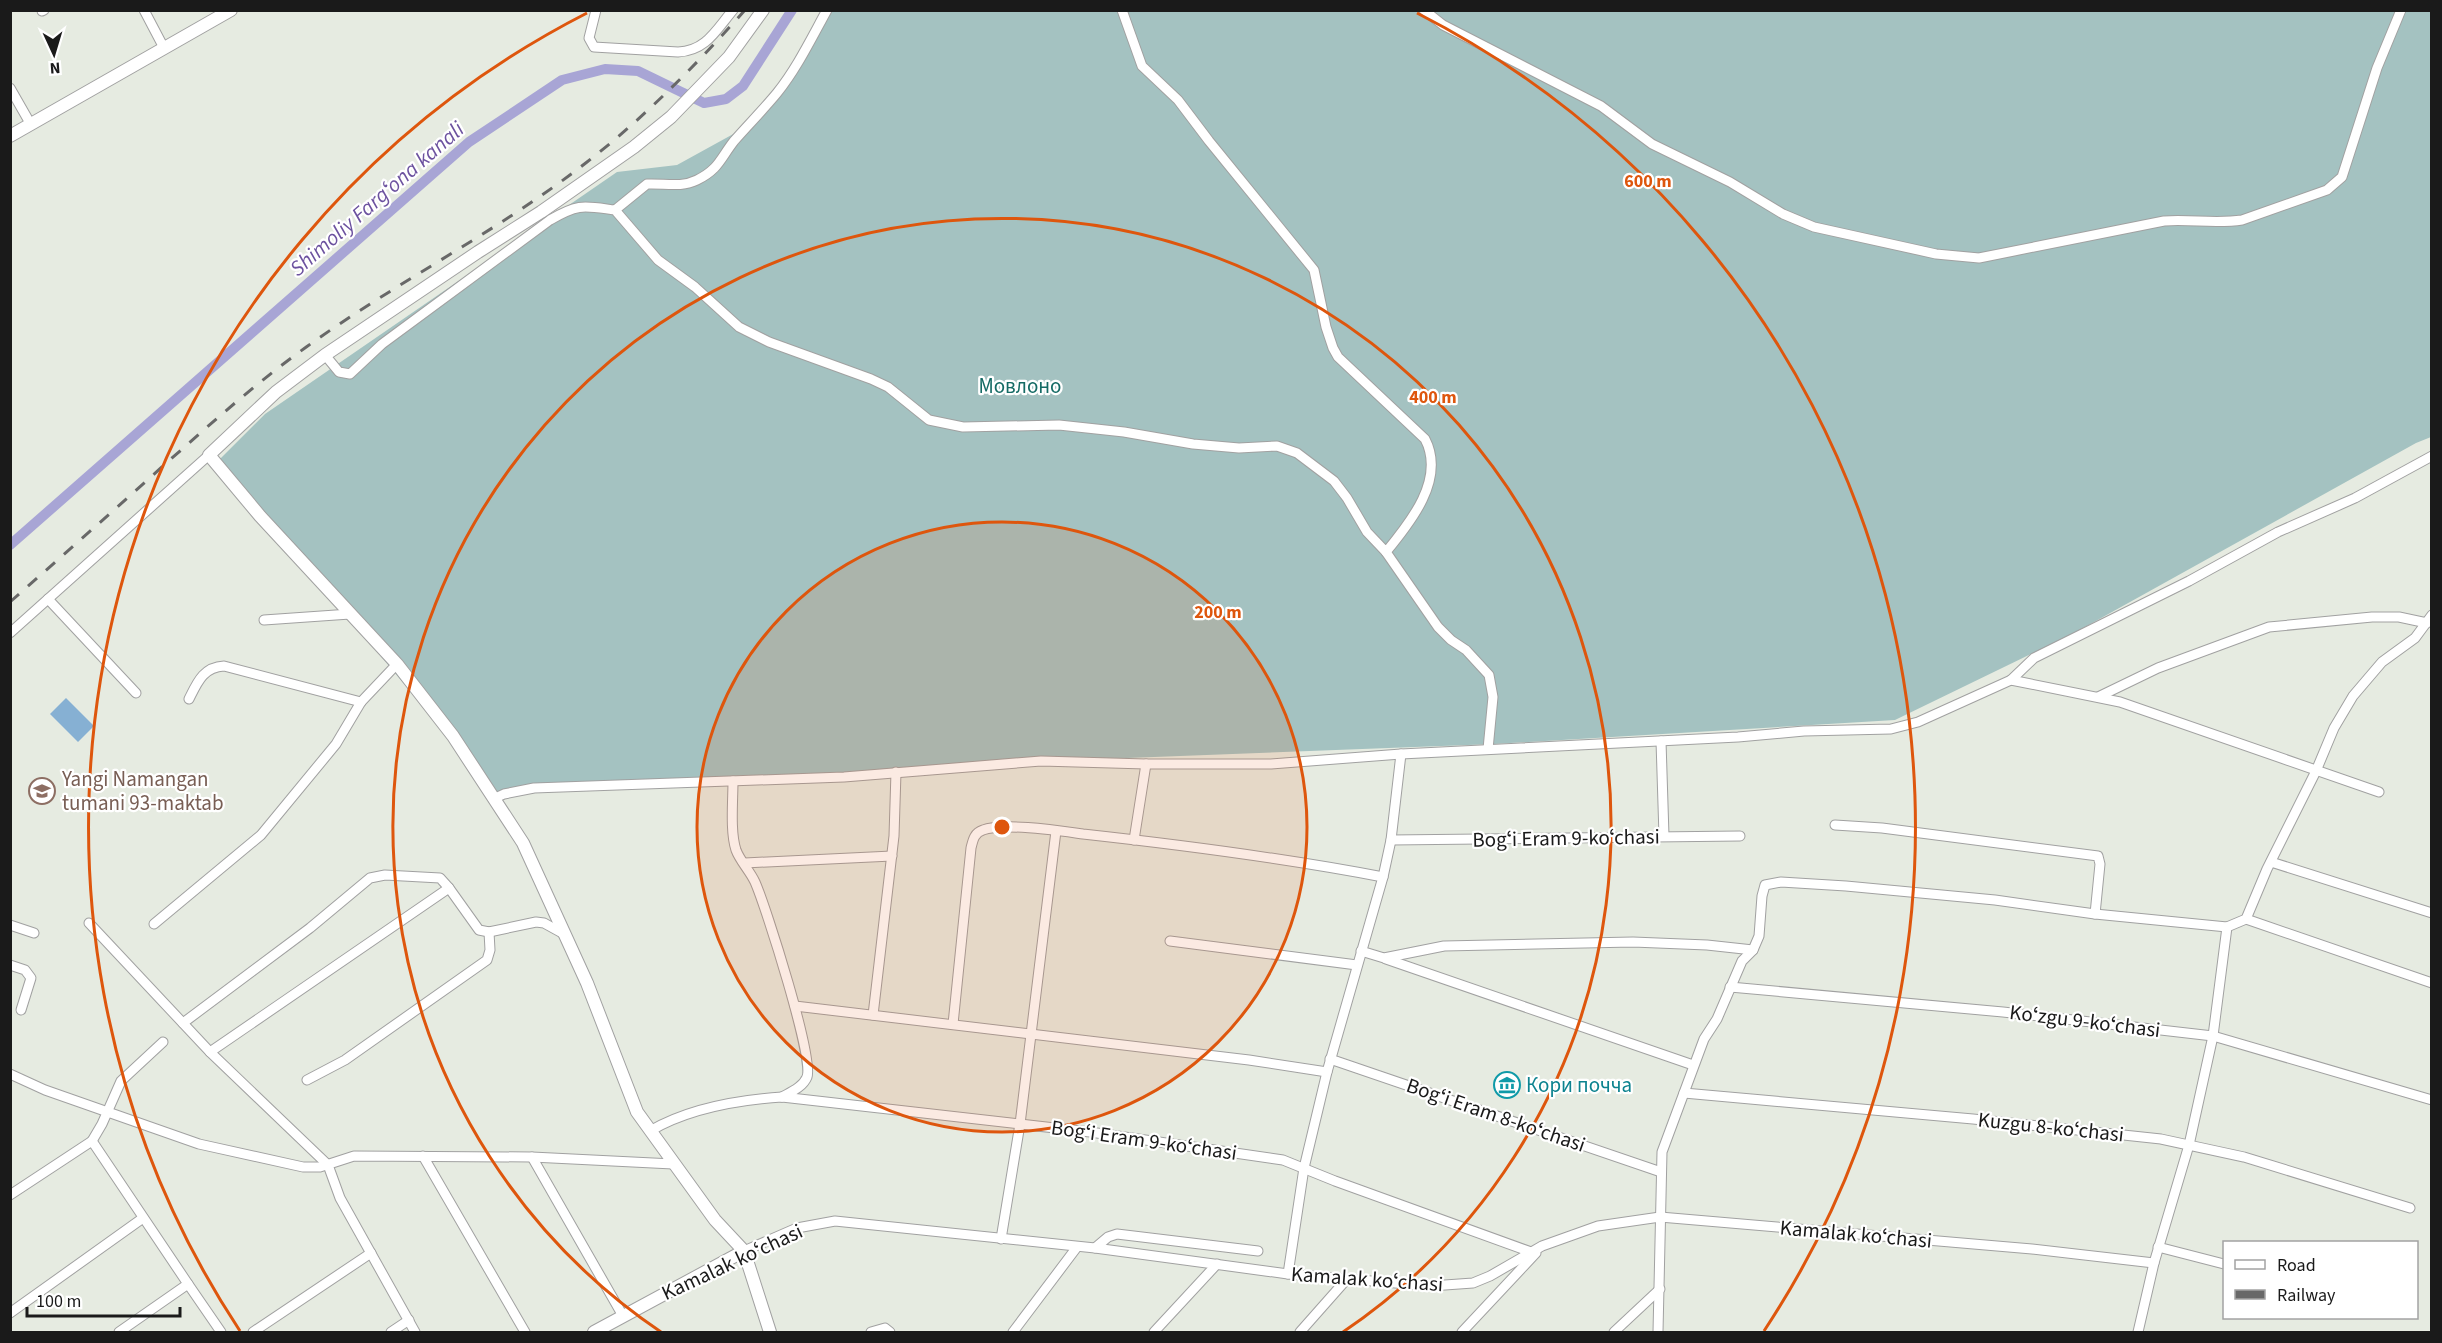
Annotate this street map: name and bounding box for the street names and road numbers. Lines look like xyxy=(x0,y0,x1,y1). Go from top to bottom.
street label: Bogʻi Eram 9-koʻchasi xyxy=(1472,821,1660,855)
street label: Koʻzgu 9-koʻchasi xyxy=(2008,997,2162,1045)
street label: Bogʻi Eram 8-koʻchasi xyxy=(1402,1070,1590,1160)
street label: Kuzgu 8-koʻchasi xyxy=(1977,1104,2125,1150)
street label: Bogʻi Eram 9-koʻchasi xyxy=(1049,1112,1239,1168)
street label: Kamalak koʻchasi xyxy=(1779,1212,1933,1256)
street label: Kamalak koʻchasi xyxy=(656,1216,808,1308)
street label: Kamalak koʻchasi xyxy=(1290,1259,1444,1299)

